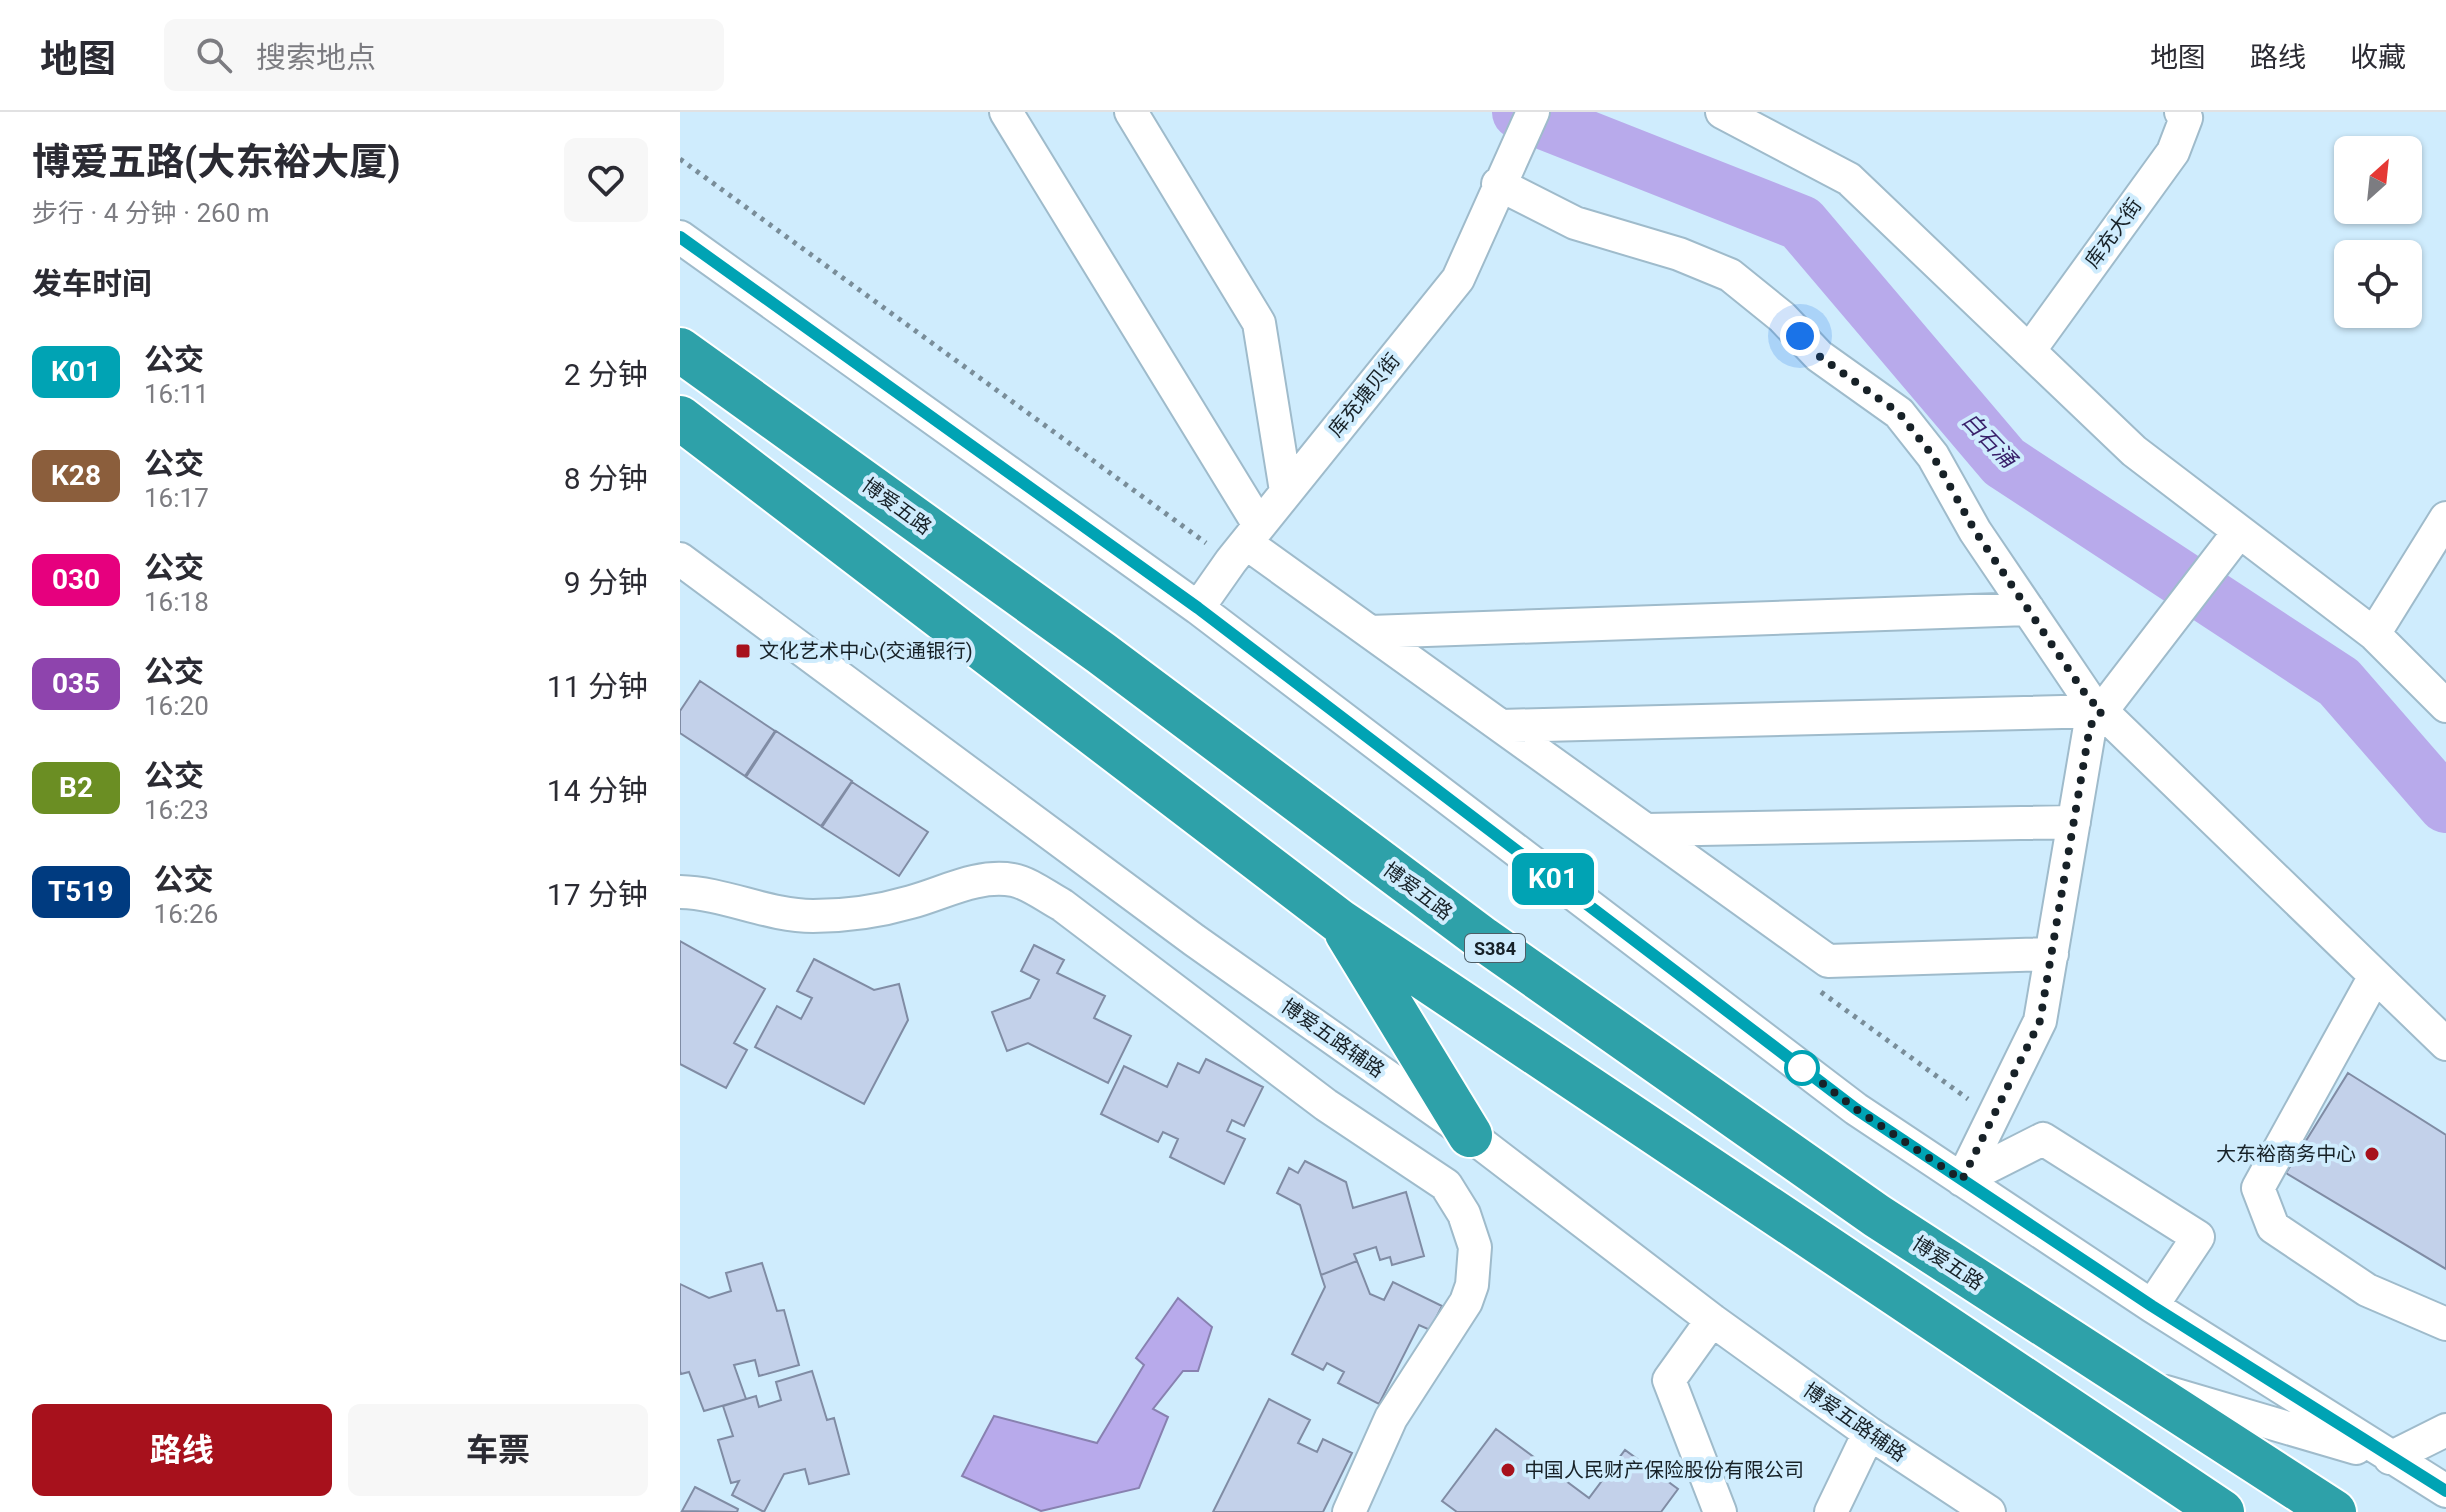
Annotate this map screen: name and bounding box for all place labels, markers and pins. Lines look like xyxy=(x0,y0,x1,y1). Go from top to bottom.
place label: 文化艺术中心(交通银行) xyxy=(759,639,973,663)
marker: 文化艺术中心(交通银行) xyxy=(734,642,752,660)
unlabelled marker xyxy=(1785,1051,1819,1085)
place label: 大东裕商务中心 xyxy=(2216,1142,2356,1166)
marker: 大东裕商务中心 xyxy=(2363,1145,2381,1163)
place label: 中国人民财产保险股份有限公司 xyxy=(1524,1458,1804,1482)
marker: 中国人民财产保险股份有限公司 xyxy=(1499,1461,1517,1479)

